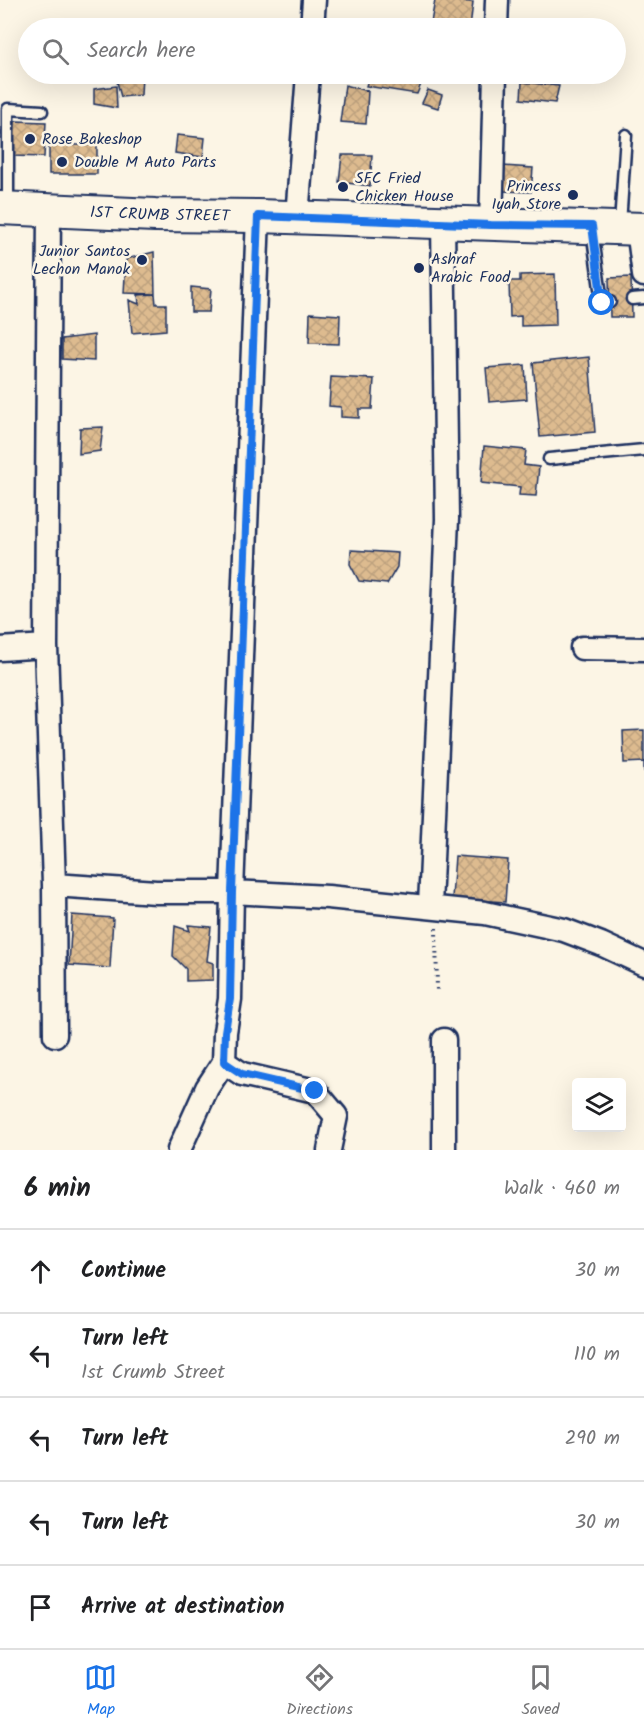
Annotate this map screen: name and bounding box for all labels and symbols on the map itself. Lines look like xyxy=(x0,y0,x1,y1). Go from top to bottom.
place label: Rose Bakeshop xyxy=(42,127,142,152)
marker: Rose Bakeshop xyxy=(23,132,37,146)
place label: Double M Auto Parts xyxy=(74,150,216,175)
marker: Double M Auto Parts xyxy=(55,155,69,169)
place label: SFC Fried Chicken House xyxy=(355,166,453,209)
place label: Princess Iyah Store xyxy=(492,174,561,217)
marker: SFC Fried Chicken House xyxy=(336,180,350,194)
marker: Princess Iyah Store xyxy=(566,188,580,202)
street label: 1ST CRUMB STREET xyxy=(89,200,231,228)
place label: Junior Santos Lechon Manok xyxy=(33,239,130,282)
place label: Ashraf Arabic Food xyxy=(431,247,511,290)
marker: Junior Santos Lechon Manok xyxy=(135,253,149,267)
marker: Ashraf Arabic Food xyxy=(412,261,426,275)
route start xyxy=(588,289,614,315)
route end xyxy=(301,1077,327,1103)

